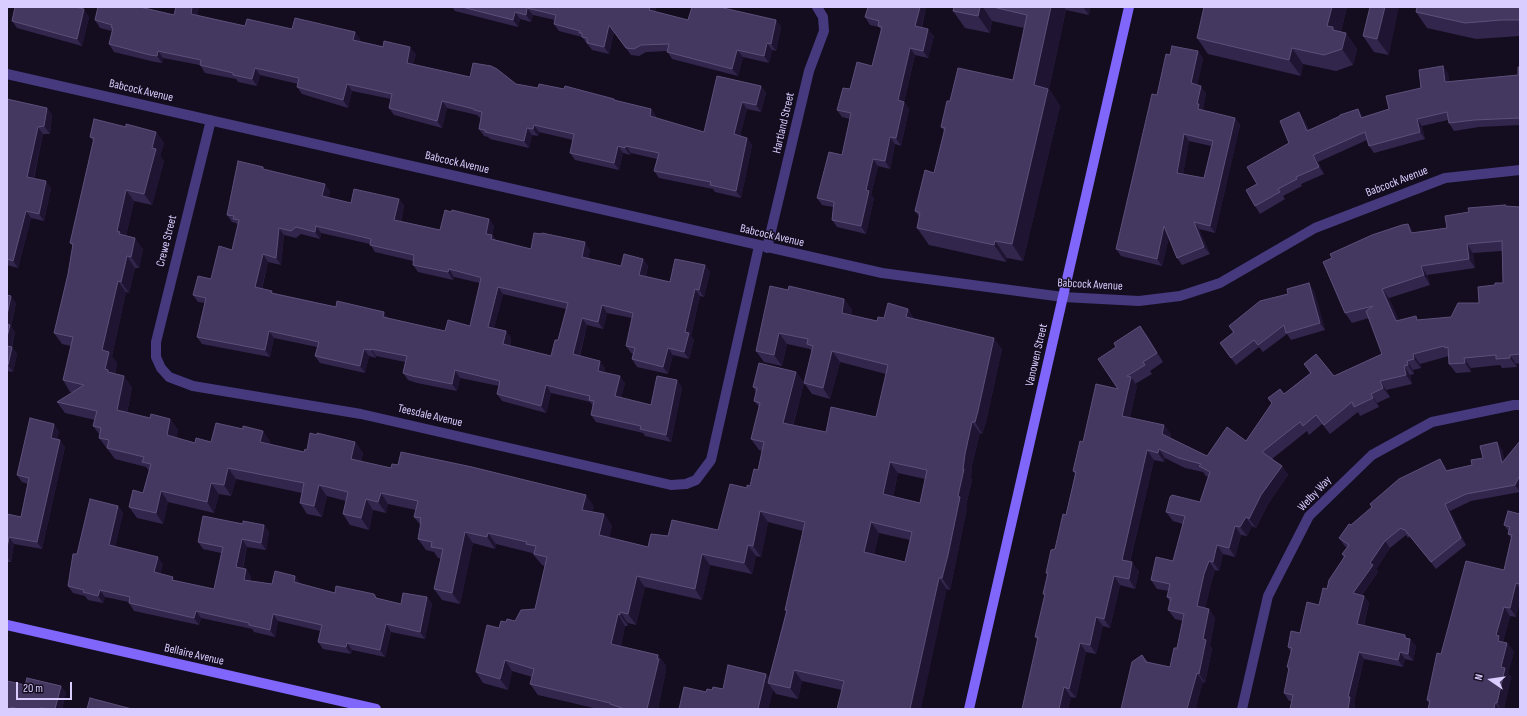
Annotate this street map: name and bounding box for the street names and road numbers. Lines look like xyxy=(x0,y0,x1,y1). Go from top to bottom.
street label: Babcock Avenue xyxy=(108,77,174,105)
street label: Hartland Street xyxy=(770,91,798,155)
street label: Babcock Avenue xyxy=(424,149,490,177)
street label: Babcock Avenue xyxy=(1364,164,1430,200)
street label: Crewe Street xyxy=(154,214,180,268)
street label: Babcock Avenue xyxy=(739,222,805,250)
street label: Babcock Avenue xyxy=(1057,276,1123,294)
street label: Vanowen Street xyxy=(1023,322,1051,388)
street label: Teesdale Avenue xyxy=(396,402,464,430)
street label: Welby Way xyxy=(1295,473,1335,515)
street label: Bellaire Avenue xyxy=(163,641,225,669)

